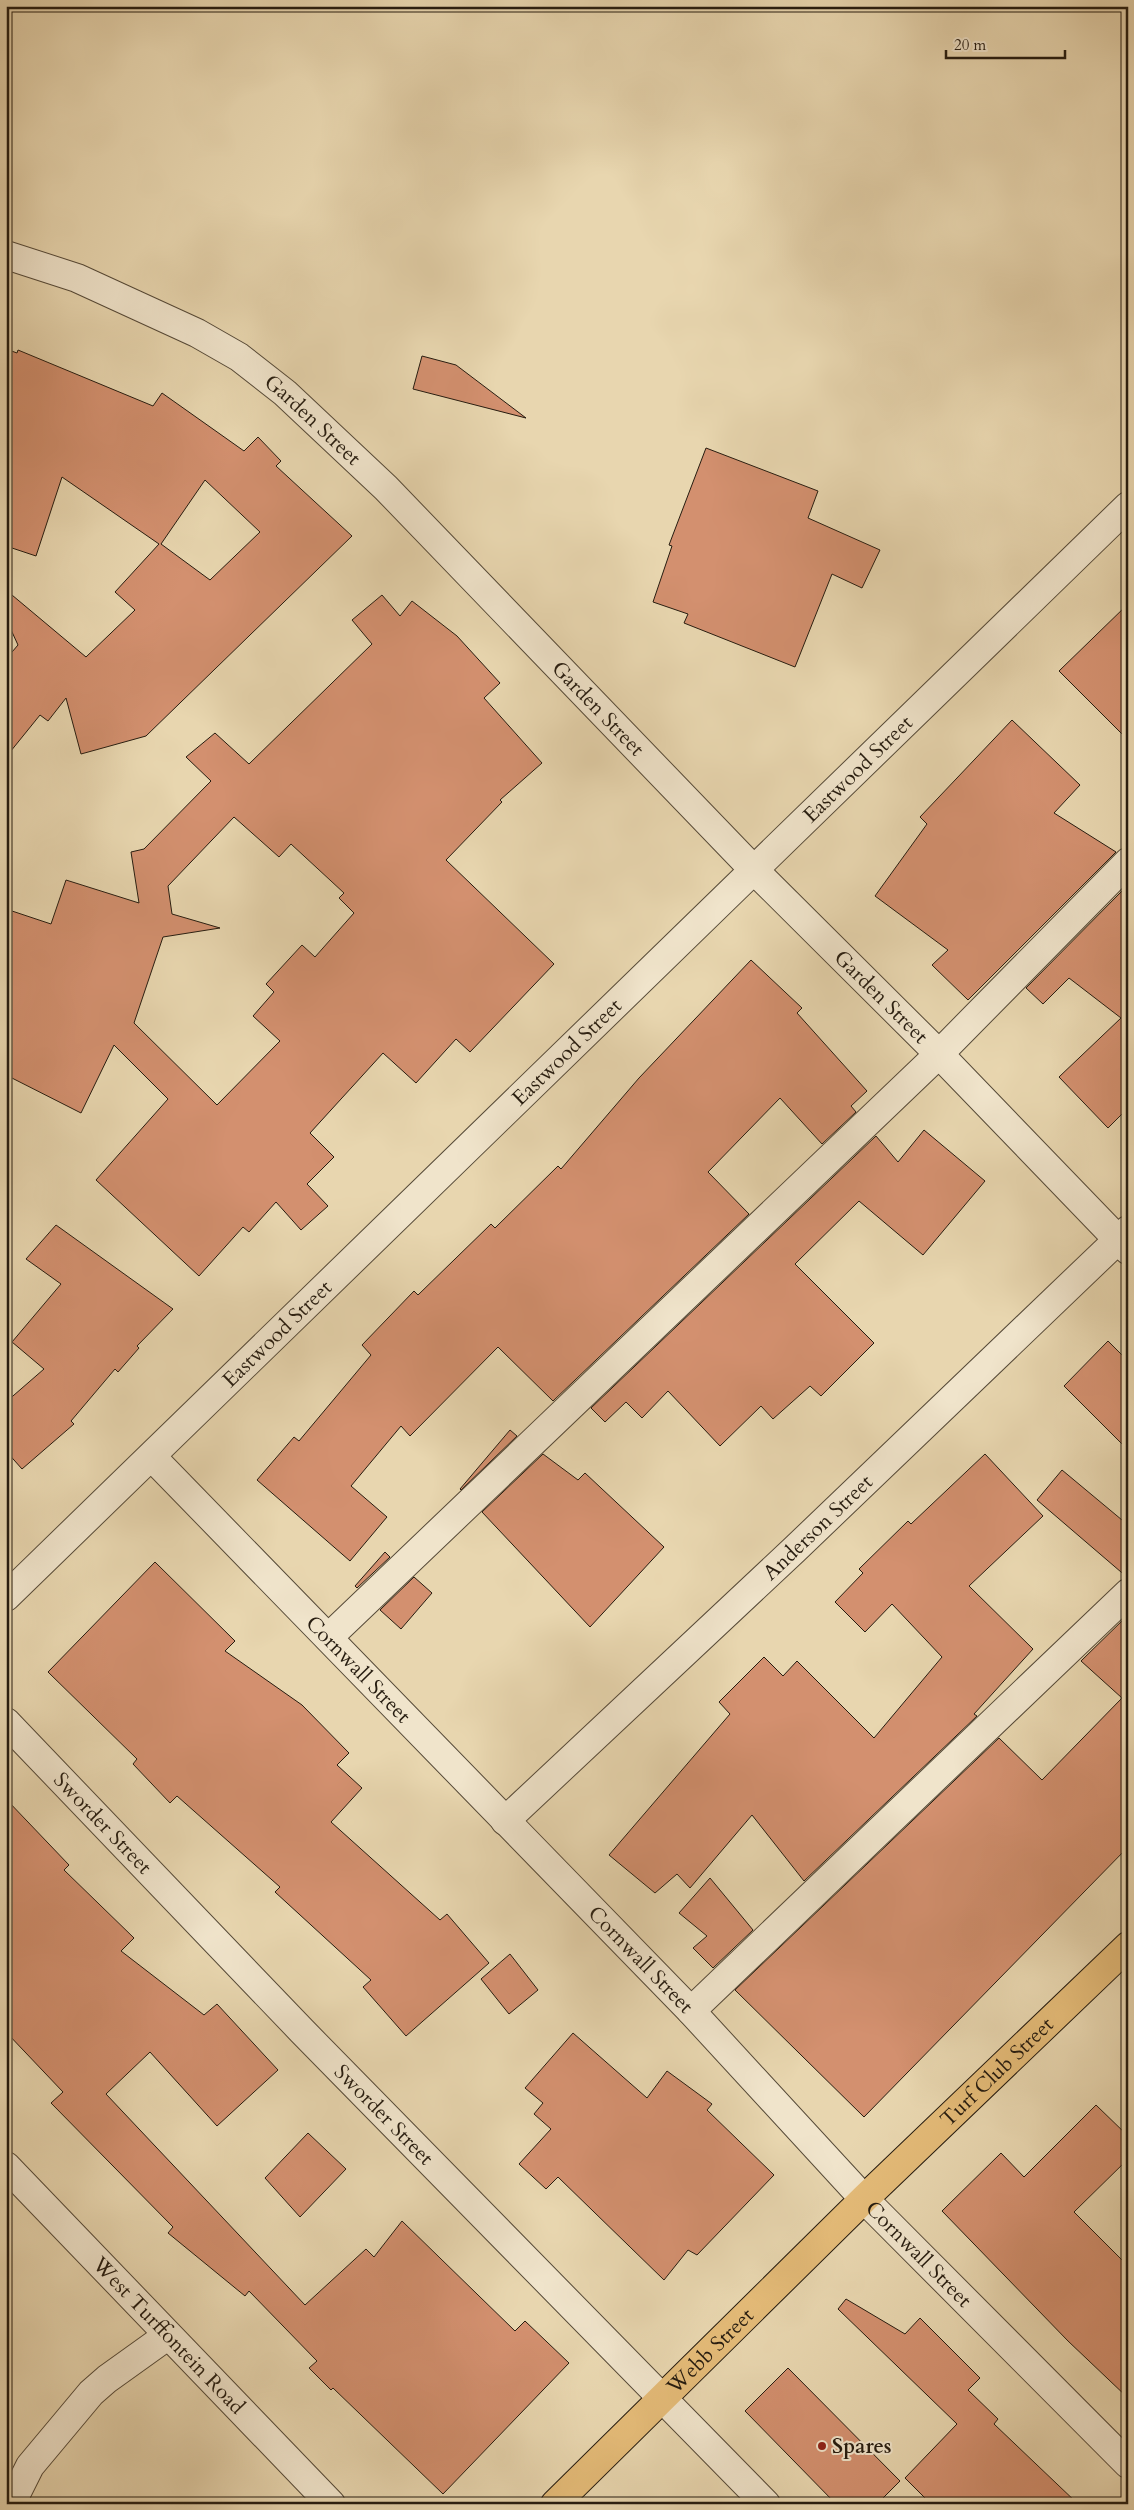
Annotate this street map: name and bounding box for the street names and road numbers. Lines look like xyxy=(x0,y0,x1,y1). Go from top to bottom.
street label: Garden Street xyxy=(258,368,367,472)
street label: Garden Street xyxy=(545,655,651,763)
street label: Eastwood Street xyxy=(797,709,920,829)
street label: Garden Street xyxy=(827,944,935,1051)
street label: Eastwood Street xyxy=(506,992,629,1112)
street label: Eastwood Street xyxy=(216,1273,339,1394)
street label: Anderson Street xyxy=(757,1468,880,1587)
street label: Cornwall Street xyxy=(299,1609,417,1730)
street label: Sworder Street xyxy=(47,1766,159,1881)
street label: Cornwall Street xyxy=(581,1900,700,2020)
street label: Turf Club Street xyxy=(934,2011,1060,2134)
street label: Sworder Street xyxy=(327,2058,440,2172)
street label: Cornwall Street xyxy=(859,2195,978,2314)
street label: West Turffontein Road xyxy=(85,2250,251,2421)
street label: Webb Street xyxy=(660,2301,761,2401)

